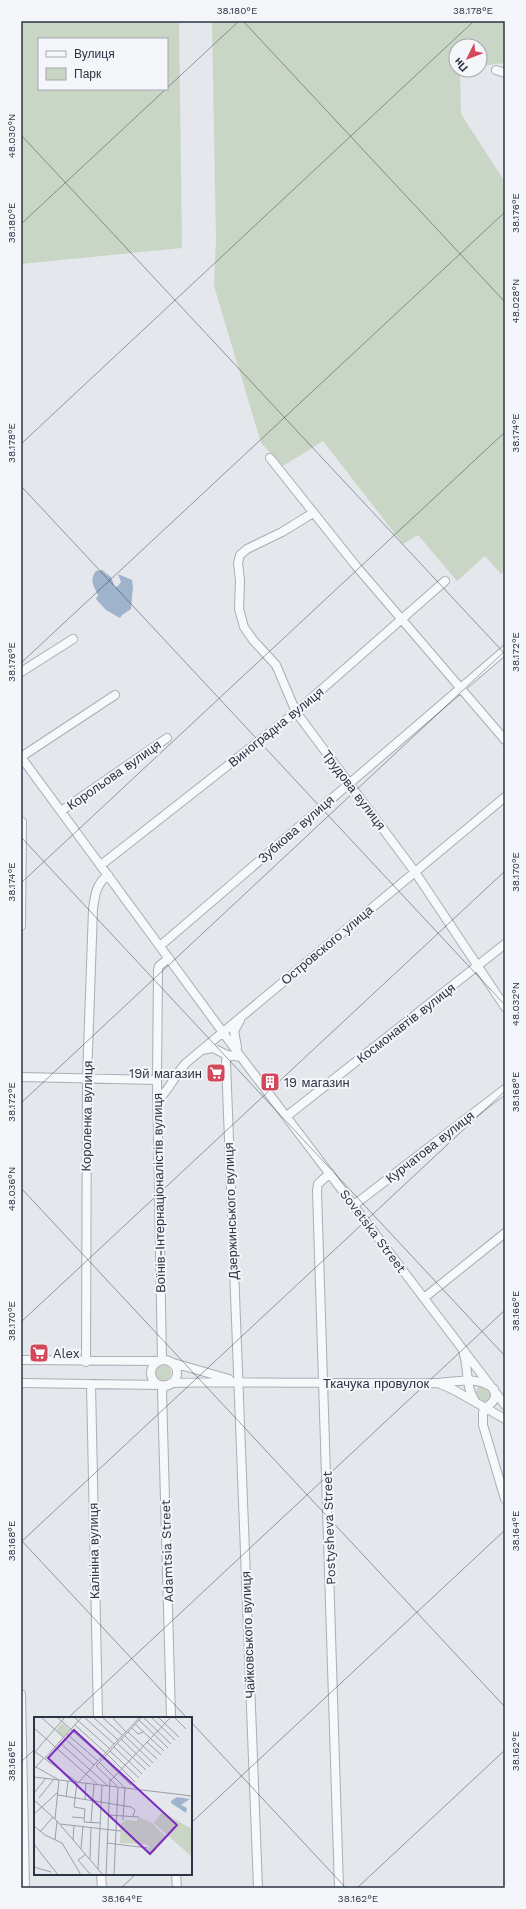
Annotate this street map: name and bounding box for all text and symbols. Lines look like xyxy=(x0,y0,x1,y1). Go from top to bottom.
text: 38.180°E xyxy=(217,5,257,16)
text: 38.178°E xyxy=(453,5,493,16)
legend xyxy=(38,38,168,90)
north arrow xyxy=(448,38,488,78)
text: Вулиця xyxy=(74,47,115,61)
text: Пн xyxy=(451,55,471,74)
text: Парк xyxy=(74,67,102,81)
text: 48.030°N xyxy=(6,114,17,158)
text: 38.176°E xyxy=(510,193,521,233)
text: 38.180°E xyxy=(6,203,17,243)
text: 48.028°N xyxy=(510,279,521,323)
text: 38.174°E xyxy=(510,413,521,453)
text: 38.178°E xyxy=(6,423,17,463)
text: 38.172°E xyxy=(510,632,521,672)
text: 38.176°E xyxy=(6,642,17,682)
street label: Виноградна вулиця xyxy=(225,684,327,770)
street label: Корольова вулиця xyxy=(64,737,164,813)
street label: Трудова вулиця xyxy=(319,747,389,833)
street label: Зубкова вулиця xyxy=(255,792,337,866)
text: 38.170°E xyxy=(510,852,521,892)
text: 38.174°E xyxy=(6,862,17,902)
street label: Островского улица xyxy=(278,902,377,988)
street label: Космонавтів вулиця xyxy=(354,980,458,1066)
text: 48.032°N xyxy=(510,982,521,1026)
street label: Короленка вулиця xyxy=(79,1060,95,1172)
supermarket icon: 19й магазин xyxy=(205,1062,227,1084)
place label: 19й магазин xyxy=(129,1066,202,1081)
building icon: 19 магазин xyxy=(259,1071,281,1093)
text: 38.168°E xyxy=(510,1072,521,1112)
place label: 19 магазин xyxy=(284,1075,350,1090)
text: 38.172°E xyxy=(6,1082,17,1122)
street label: Воїнів-Інтернаціоналістів вулиця xyxy=(150,1093,168,1293)
street label: Курчатова вулиця xyxy=(383,1108,477,1186)
street label: Дзержинського вулиця xyxy=(221,1142,241,1280)
text: 48.036°N xyxy=(6,1167,17,1211)
street label: Sovetska Street xyxy=(337,1186,410,1276)
text: 38.166°E xyxy=(510,1291,521,1331)
text: 38.170°E xyxy=(6,1301,17,1341)
supermarket icon: Alex xyxy=(28,1342,50,1364)
place label: Alex xyxy=(53,1346,80,1361)
street label: Ткачука провулок xyxy=(323,1376,429,1391)
street label: Postysheva Street xyxy=(319,1470,338,1585)
street label: Adamtsia Street xyxy=(158,1499,176,1603)
street label: Калініна вулиця xyxy=(86,1503,102,1599)
text: 38.164°E xyxy=(510,1511,521,1551)
text: 38.168°E xyxy=(6,1521,17,1561)
street label: Чайковського вулиця xyxy=(238,1571,258,1699)
inset map xyxy=(34,1717,192,1875)
text: 38.162°E xyxy=(510,1731,521,1771)
text: 38.166°E xyxy=(6,1741,17,1781)
text: 38.164°E xyxy=(102,1893,142,1904)
text: 38.162°E xyxy=(338,1893,378,1904)

